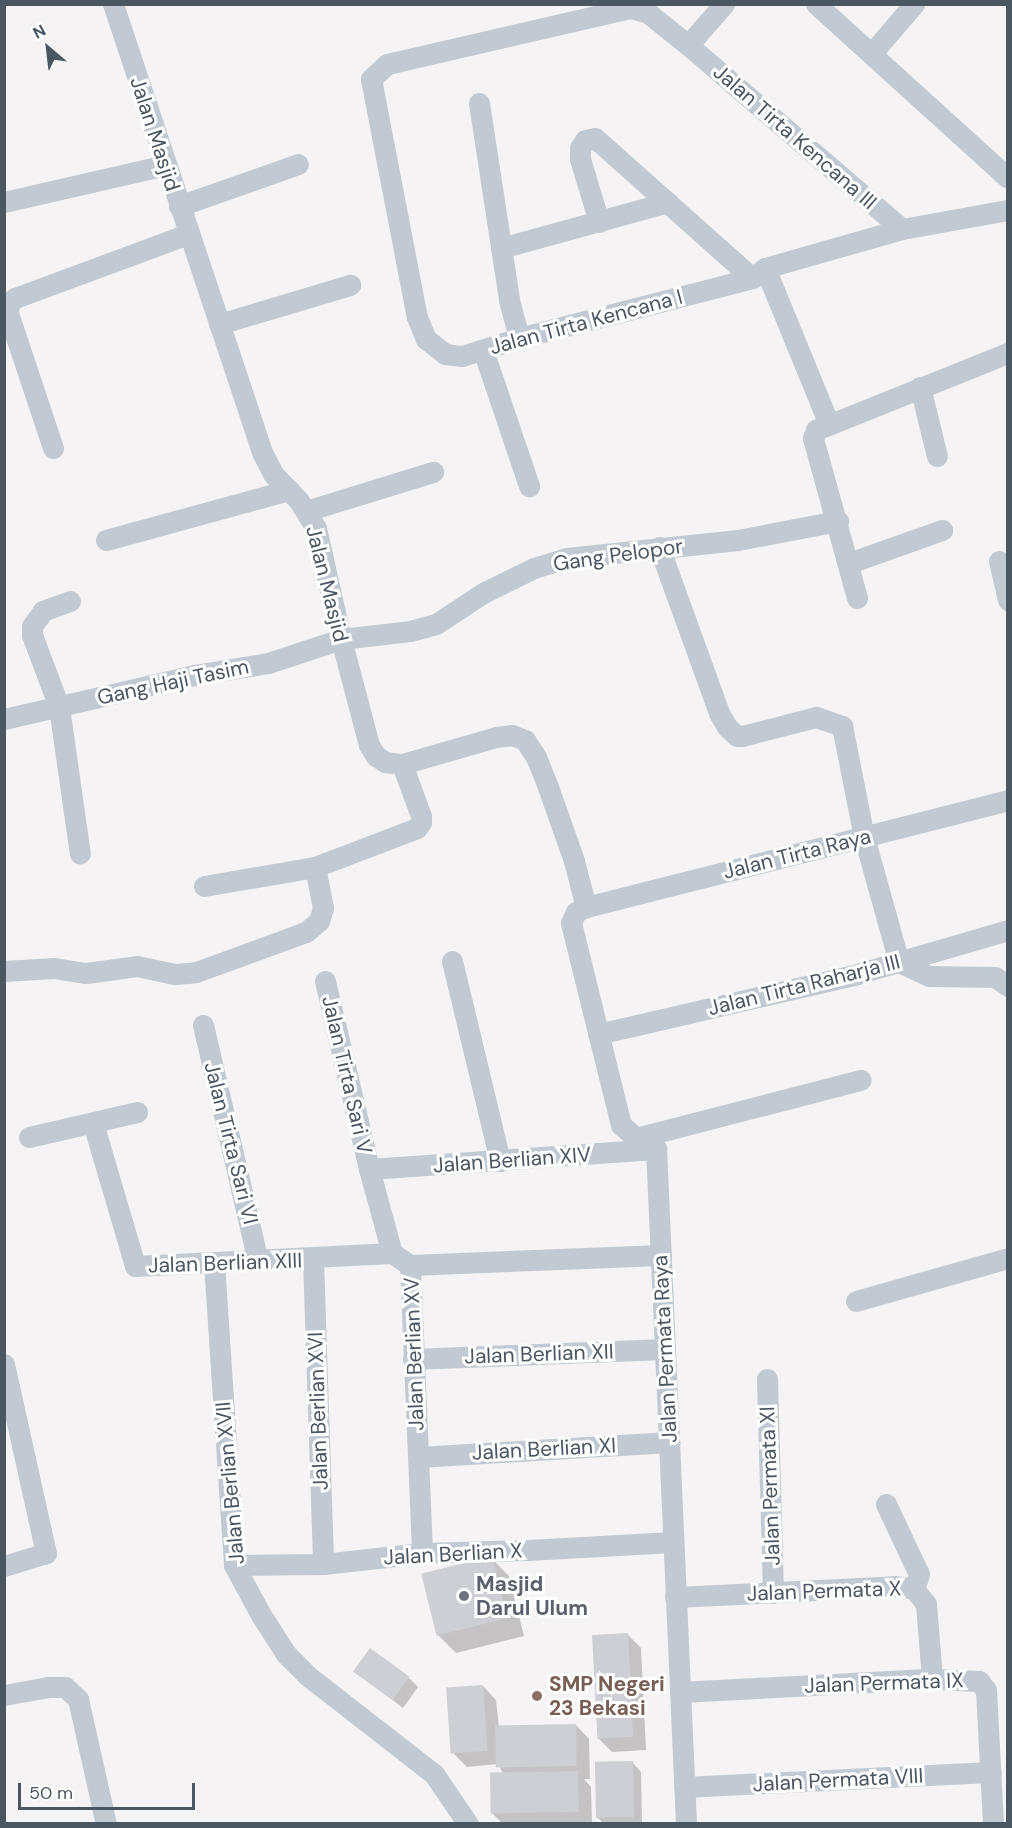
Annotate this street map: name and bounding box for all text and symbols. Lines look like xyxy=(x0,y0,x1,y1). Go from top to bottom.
north arrow xyxy=(18,18,78,78)
text: N xyxy=(29,20,49,44)
street label: Jalan Tirta Kencana III xyxy=(708,59,882,215)
street label: Jalan Masjid xyxy=(125,74,185,194)
street label: Jalan Tirta Kencana I xyxy=(487,284,685,360)
street label: Jalan Masjid xyxy=(300,523,354,645)
street label: Gang Pelopor xyxy=(552,533,684,577)
street label: Gang Haji Tasim xyxy=(95,654,251,710)
street label: Jalan Tirta Raya xyxy=(721,823,873,885)
street label: Jalan Tirta Raharja III xyxy=(705,949,903,1021)
street label: Jalan Tirta Sari V xyxy=(317,993,377,1157)
street label: Jalan Tirta Sari VI xyxy=(199,1059,263,1227)
street label: Jalan Berlian XIV xyxy=(432,1142,592,1178)
street label: Jalan Berlian XIII xyxy=(147,1248,303,1278)
street label: Jalan Permata Raya xyxy=(648,1255,682,1443)
street label: Jalan Berlian XV xyxy=(399,1277,429,1431)
street label: Jalan Berlian XVI xyxy=(303,1331,333,1491)
street label: Jalan Berlian XII xyxy=(464,1339,614,1369)
street label: Jalan Berlian XVII xyxy=(210,1401,250,1565)
street label: Jalan Permata XI xyxy=(755,1406,785,1566)
street label: Jalan Berlian XI xyxy=(471,1433,617,1465)
street label: Jalan Berlian X xyxy=(383,1538,523,1570)
place label: Masjid Darul Ulum xyxy=(476,1571,588,1621)
street label: Jalan Permata X xyxy=(746,1576,902,1606)
marker: Masjid Darul Ulum xyxy=(457,1589,471,1603)
street label: Jalan Permata IX xyxy=(804,1668,964,1698)
place label: SMP Negeri 23 Bekasi xyxy=(549,1671,665,1721)
marker: SMP Negeri 23 Bekasi xyxy=(530,1689,544,1703)
street label: Jalan Permata VIII xyxy=(752,1763,924,1797)
scale bar xyxy=(21,1771,198,1809)
text: 50 m xyxy=(29,1781,73,1805)

